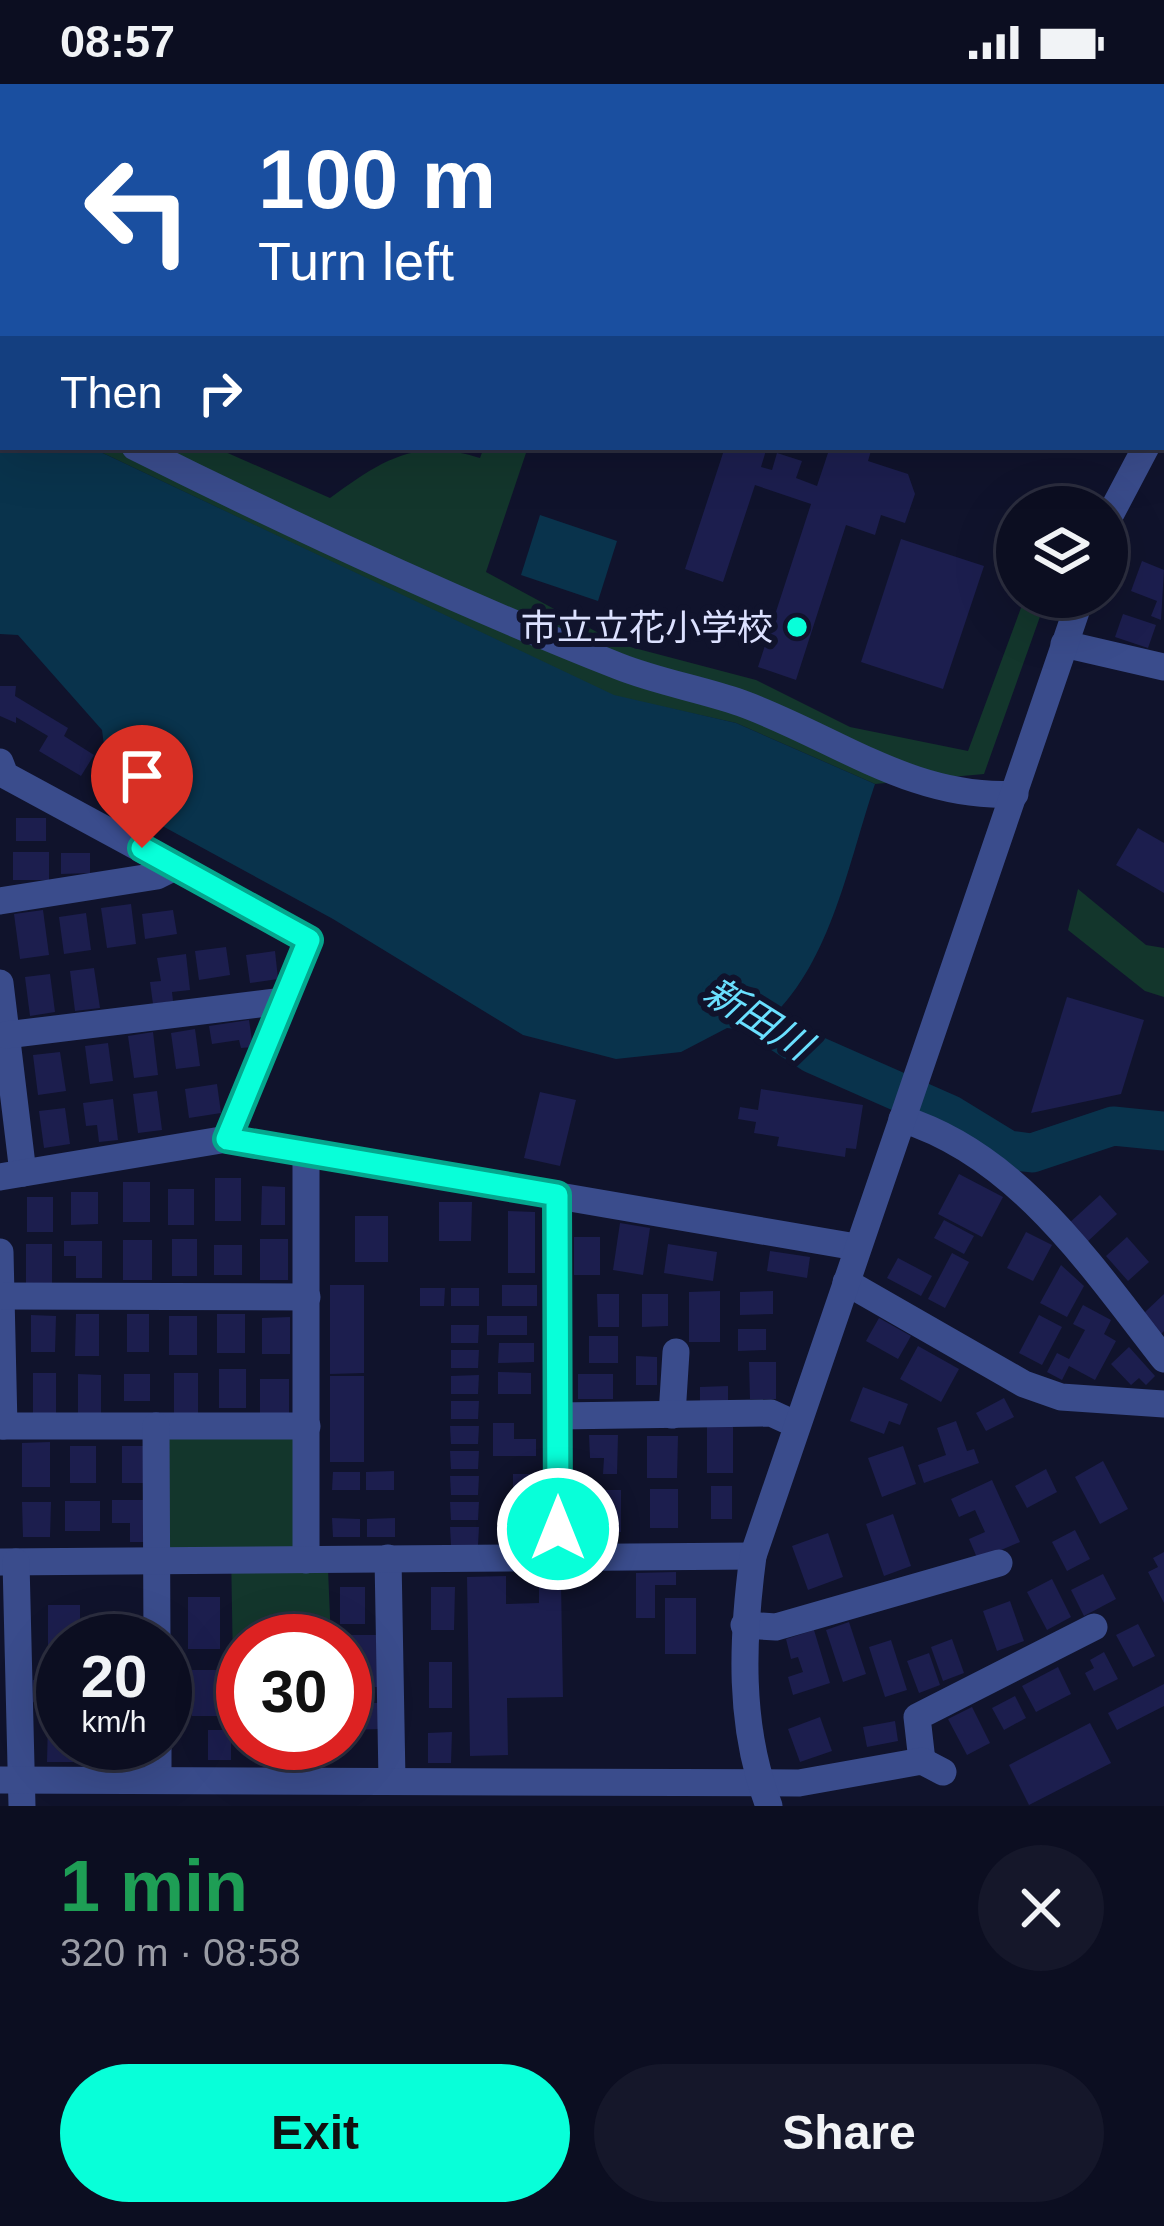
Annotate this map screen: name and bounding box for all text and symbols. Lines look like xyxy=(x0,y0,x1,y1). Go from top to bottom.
text: 08:57 xyxy=(60,16,175,67)
icon: left xyxy=(60,132,216,288)
text: 100 m xyxy=(258,132,496,226)
text: Turn left xyxy=(258,231,454,291)
icon: right xyxy=(187,360,253,426)
text: Then xyxy=(60,367,163,418)
map controls xyxy=(996,486,1128,618)
button: layers xyxy=(996,486,1128,618)
place label: 市立立花小学校 xyxy=(521,607,773,648)
marker: 市立立花小学校 xyxy=(784,614,810,640)
pin xyxy=(91,725,193,848)
icon: arrive xyxy=(109,743,175,809)
water label: 新田川 xyxy=(697,969,822,1070)
position arrow xyxy=(495,1466,621,1592)
speed limit sign: 30 xyxy=(216,1614,372,1770)
text: 20 xyxy=(81,1643,147,1710)
text: km/h xyxy=(81,1705,147,1738)
button: close xyxy=(978,1845,1104,1971)
text: 1 min xyxy=(60,1846,248,1926)
text: 320 m · 08:58 xyxy=(60,1931,301,1974)
button: Exit xyxy=(60,2064,570,2202)
button: Share xyxy=(594,2064,1104,2202)

